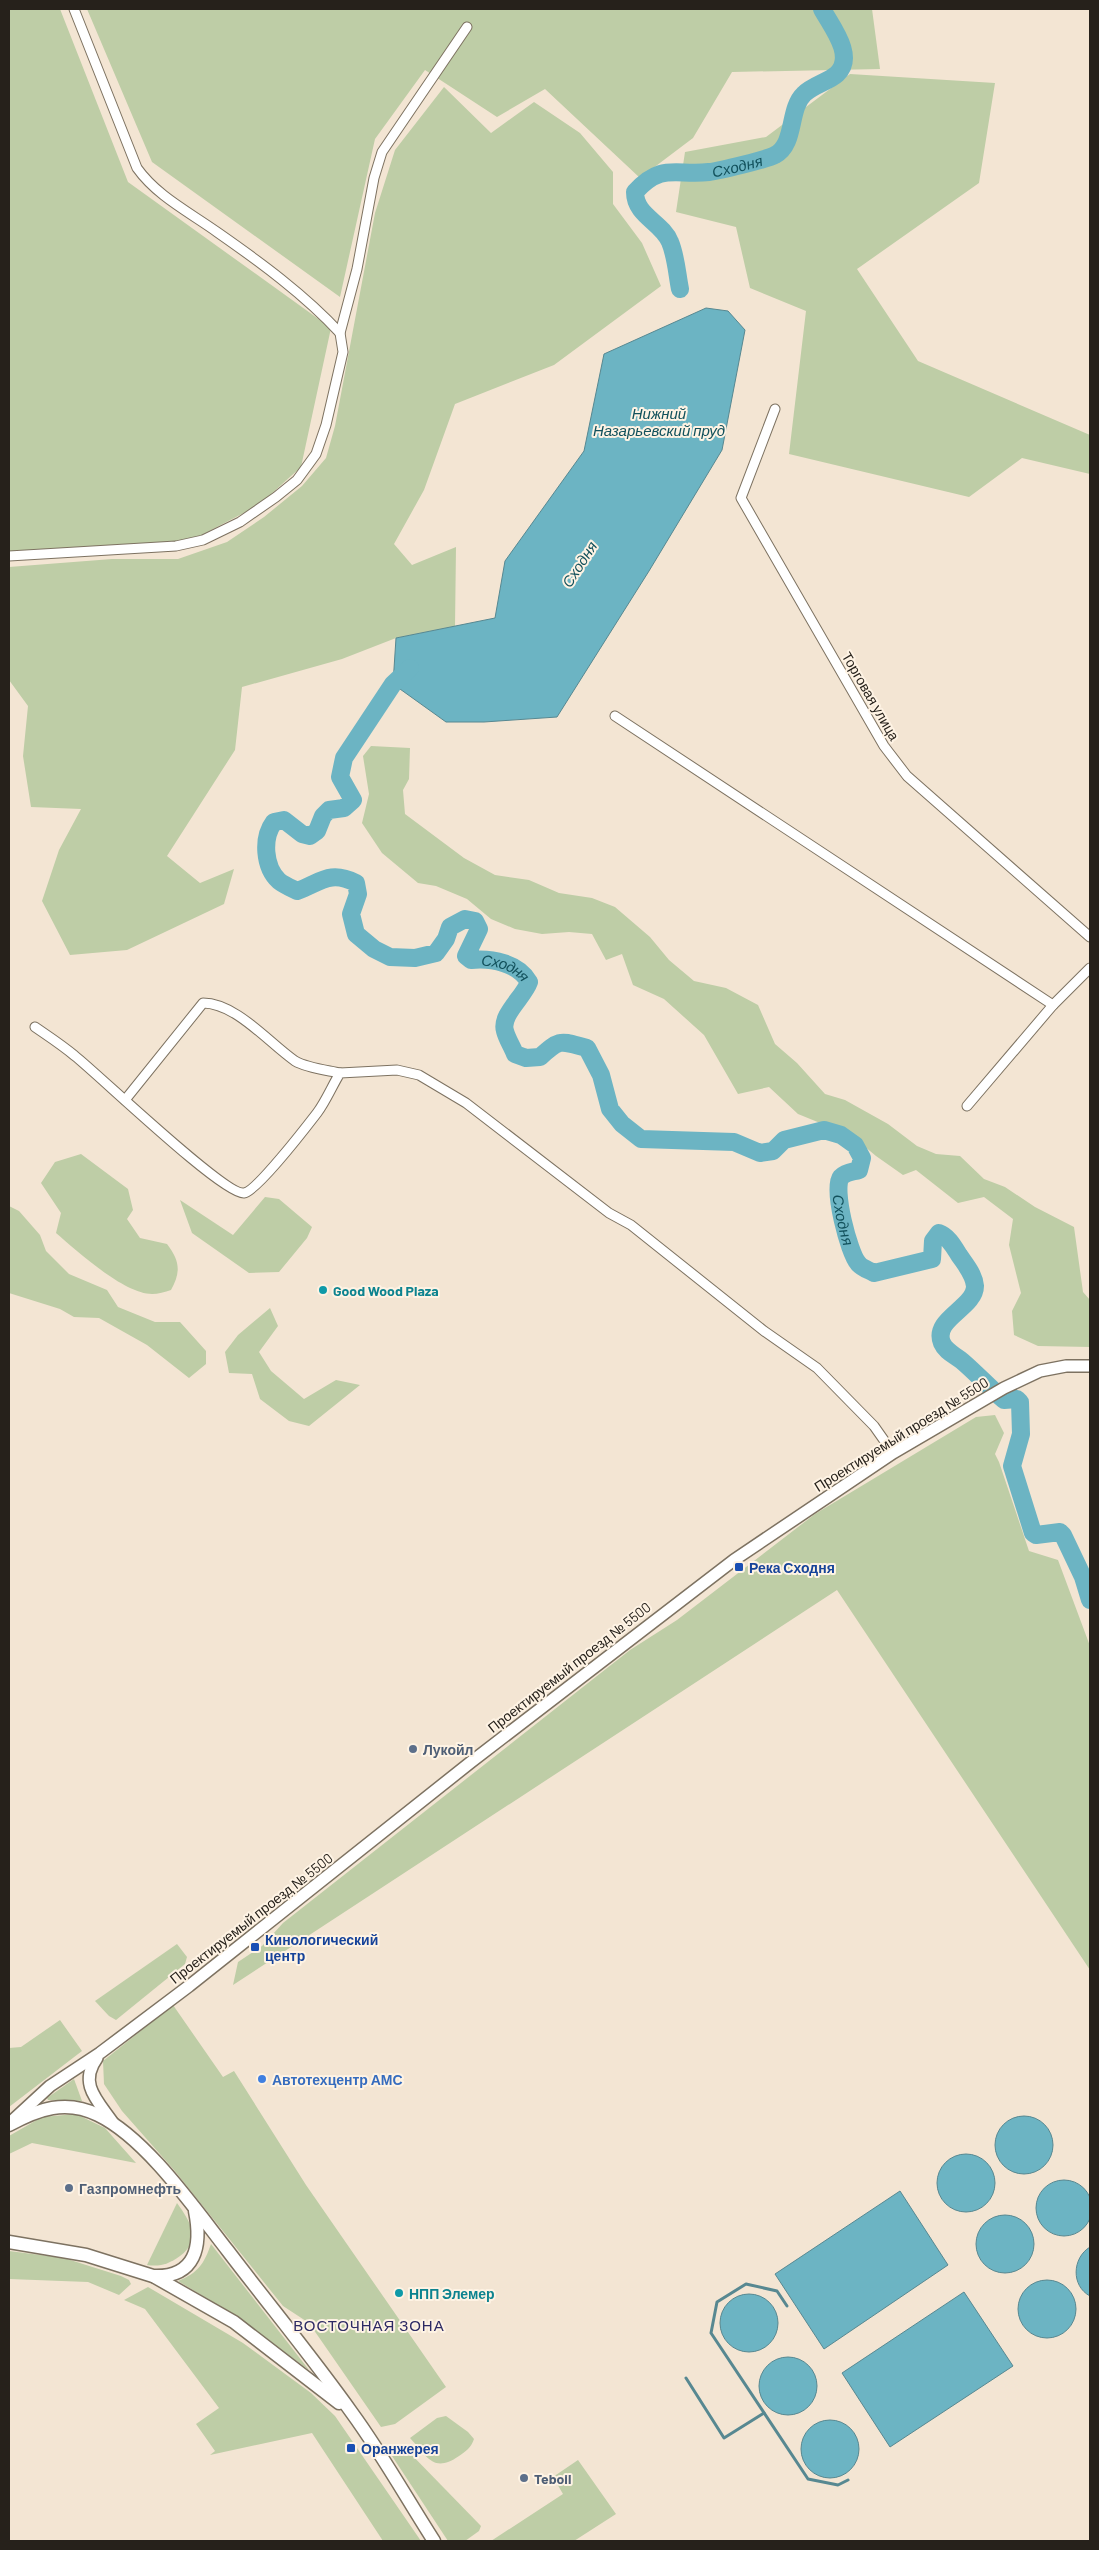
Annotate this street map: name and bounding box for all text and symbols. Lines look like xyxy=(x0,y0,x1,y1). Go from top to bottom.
water label: Сходня xyxy=(710,151,765,180)
water label: Нижний Назарьевский пруд xyxy=(593,404,725,439)
water label: Сходня xyxy=(558,538,600,590)
street label: Торговая улица xyxy=(839,649,903,744)
water label: Сходня xyxy=(481,950,534,985)
water label: Сходня xyxy=(830,1193,858,1247)
place label: Good Wood Plaza xyxy=(333,1282,439,1299)
marker: Good Wood Plaza xyxy=(317,1284,329,1296)
street label: Проектируемый проезд № 5500 xyxy=(811,1373,991,1495)
place label: Река Сходня xyxy=(749,1559,835,1576)
marker: Река Сходня xyxy=(733,1561,745,1573)
street label: Проектируемый проезд № 5500 xyxy=(484,1598,654,1736)
place label: Лукойл xyxy=(423,1741,473,1758)
marker: Лукойл xyxy=(407,1743,419,1755)
street label: Проектируемый проезд № 5500 xyxy=(166,1849,336,1987)
place label: Кинологический центр xyxy=(265,1931,378,1964)
marker: Кинологический центр xyxy=(249,1941,261,1953)
place label: Автотехцентр АМС xyxy=(272,2071,403,2088)
marker: Автотехцентр АМС xyxy=(256,2073,268,2085)
place label: Газпромнефть xyxy=(79,2180,182,2197)
marker: Газпромнефть xyxy=(63,2182,75,2194)
place label: НПП Элемер xyxy=(409,2285,495,2302)
marker: НПП Элемер xyxy=(393,2287,405,2299)
district label: ВОСТОЧНАЯ ЗОНА xyxy=(293,2316,445,2334)
place label: Оранжерея xyxy=(361,2440,439,2457)
marker: Оранжерея xyxy=(345,2442,357,2454)
place label: Teboil xyxy=(534,2470,571,2487)
marker: Teboil xyxy=(518,2472,530,2484)

